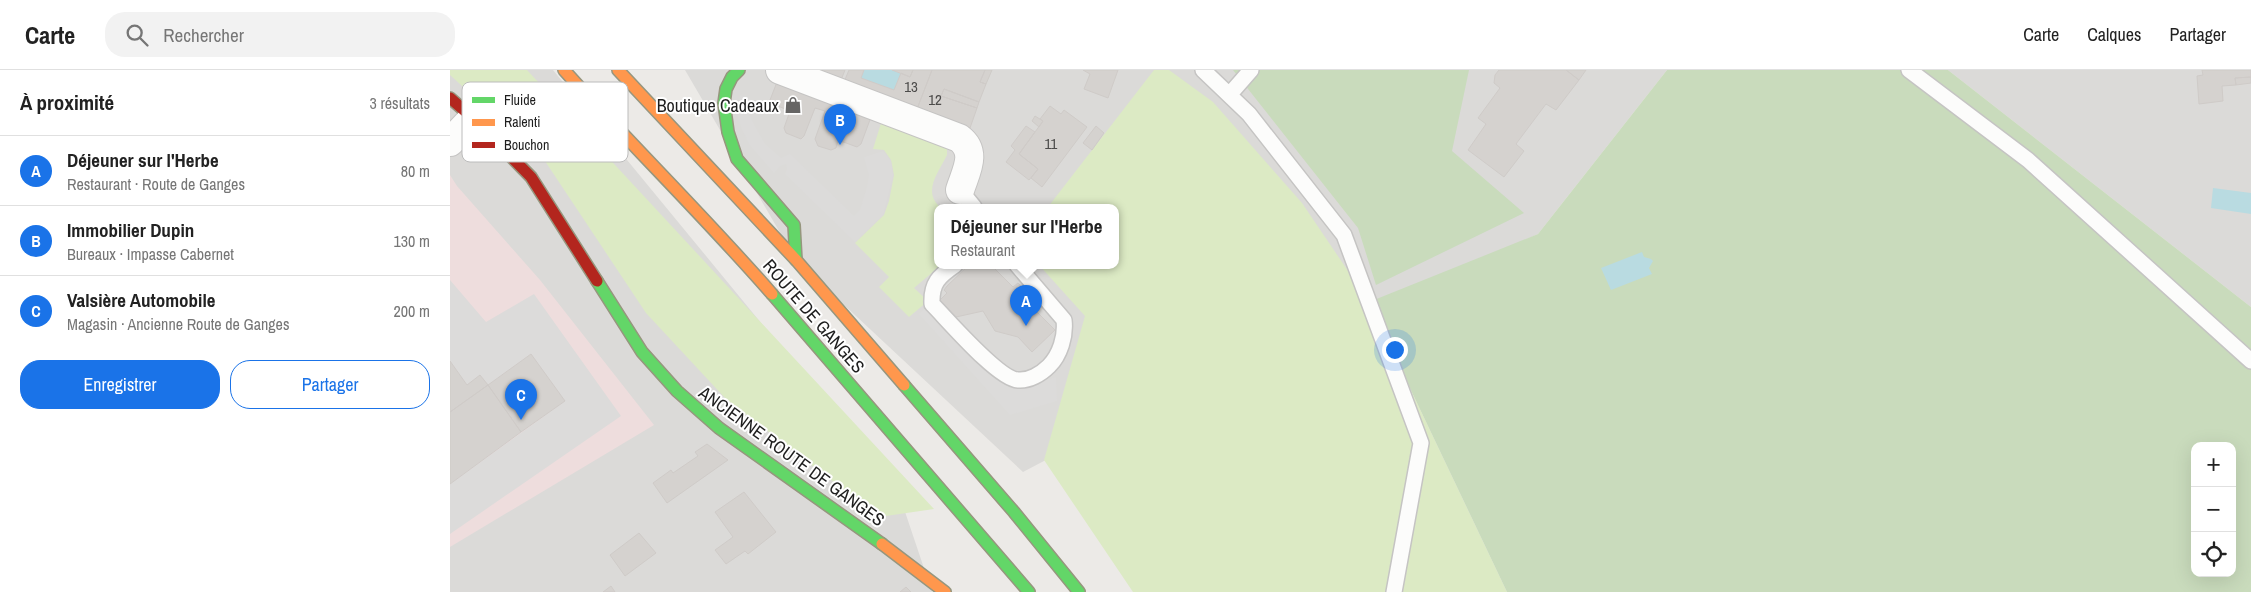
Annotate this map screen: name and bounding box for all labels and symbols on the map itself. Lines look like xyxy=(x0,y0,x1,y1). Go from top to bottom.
house number: 13 xyxy=(904,76,918,97)
legend xyxy=(462,82,628,162)
house number: 12 xyxy=(928,89,942,110)
text: Fluide xyxy=(504,91,536,109)
place label: Boutique Cadeaux xyxy=(657,93,780,118)
shop icon: Boutique Cadeaux xyxy=(783,95,803,115)
pin: B xyxy=(824,104,856,145)
text: Ralenti xyxy=(504,113,540,131)
house number: 11 xyxy=(1045,133,1058,154)
text: Bouchon xyxy=(504,136,549,154)
street label: ROUTE DE GANGES xyxy=(757,254,871,378)
pin: A xyxy=(1010,285,1042,326)
your location xyxy=(1382,337,1408,363)
pin: C xyxy=(505,379,537,420)
street label: ANCIENNE ROUTE DE GANGES xyxy=(693,379,890,532)

